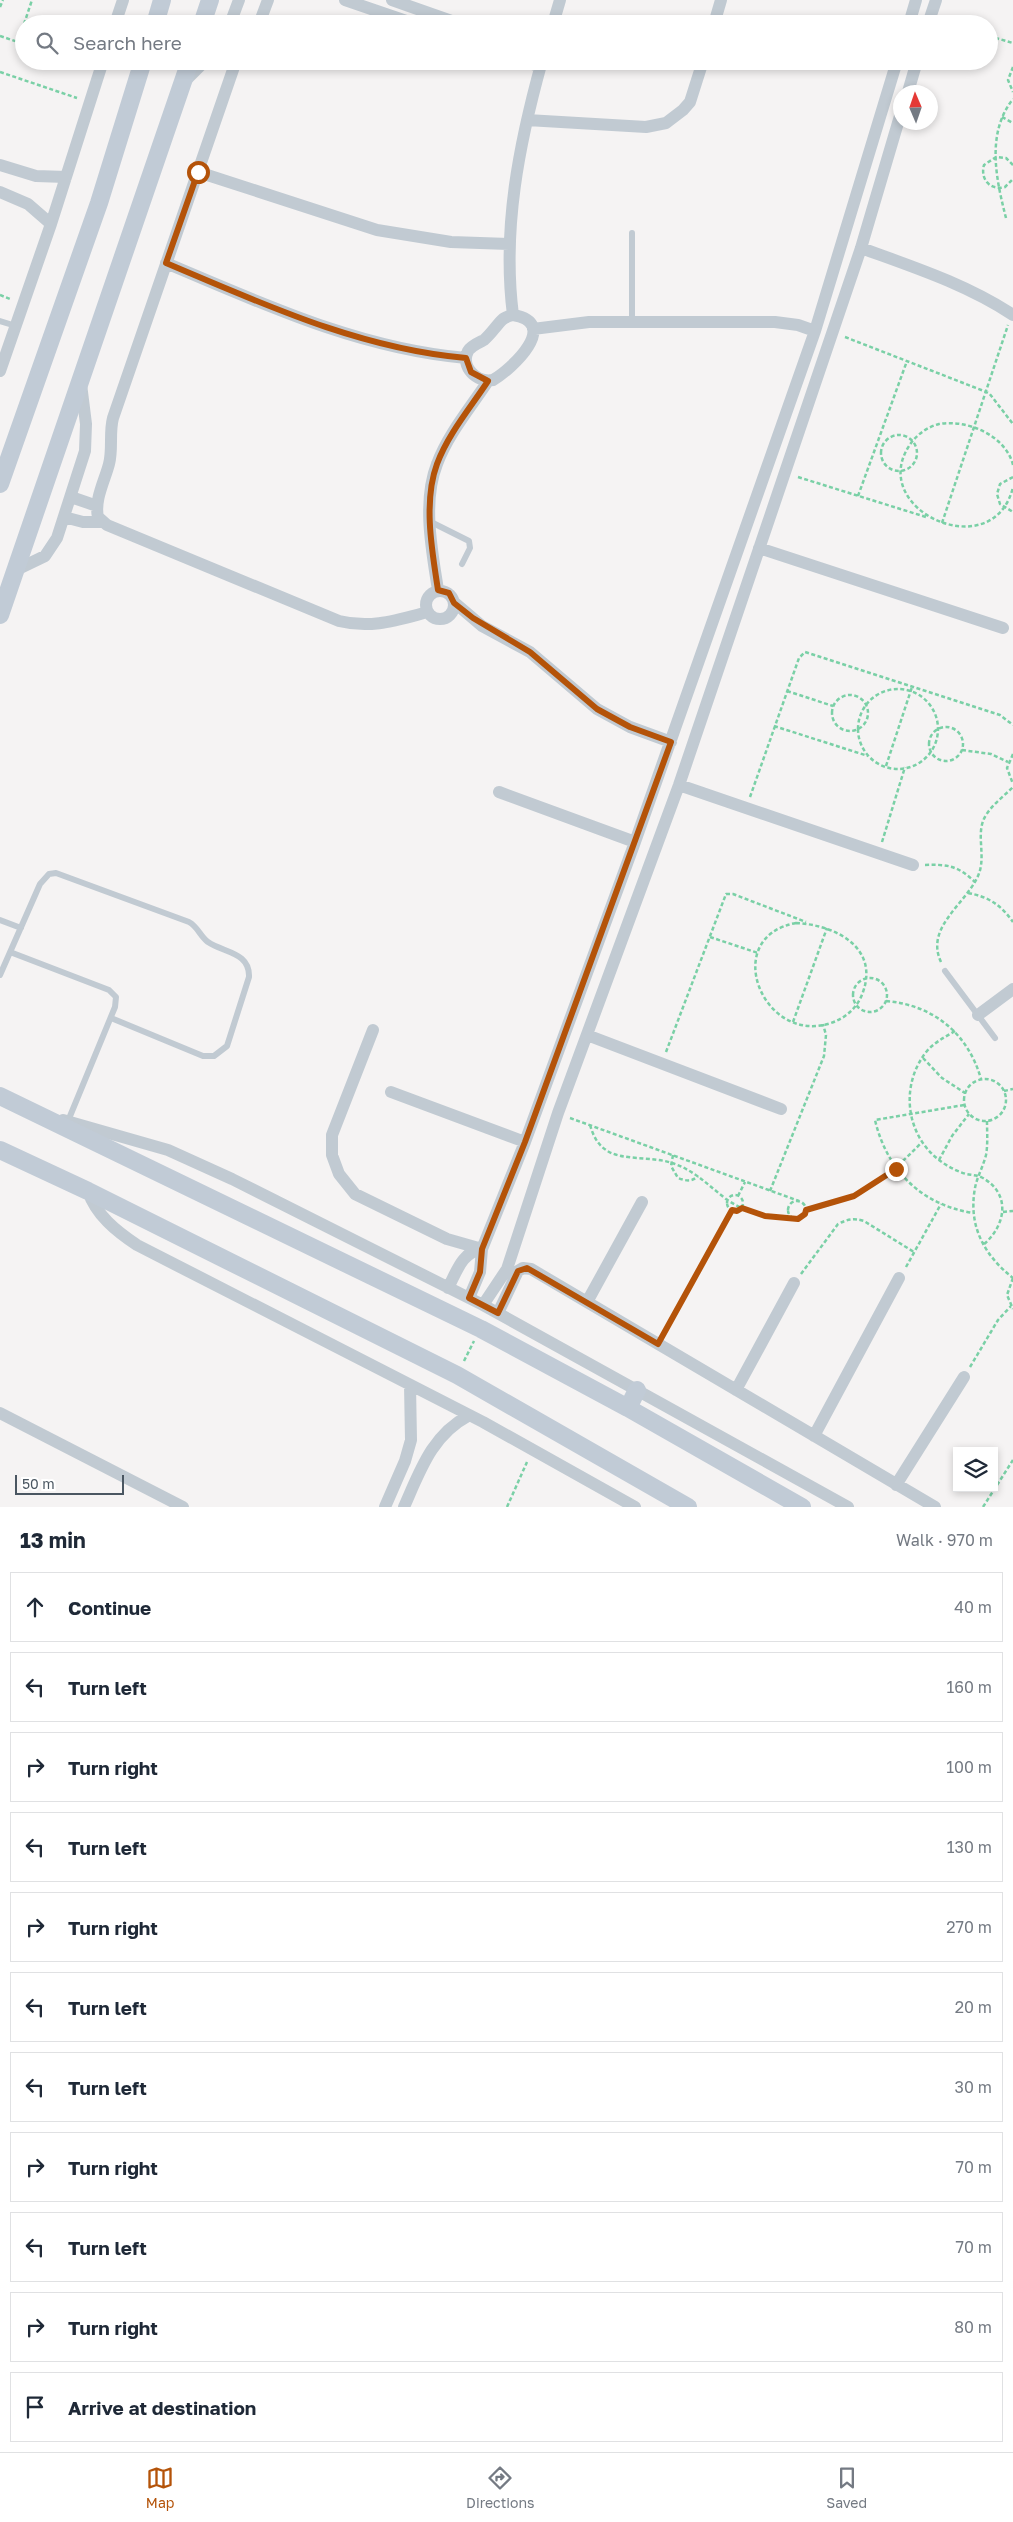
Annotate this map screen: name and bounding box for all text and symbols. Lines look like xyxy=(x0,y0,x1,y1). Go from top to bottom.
search box xyxy=(15,15,998,70)
icon: search xyxy=(33,29,61,57)
text: Search here xyxy=(73,31,182,54)
north arrow xyxy=(893,85,938,130)
route start xyxy=(187,161,210,184)
route end xyxy=(885,1158,908,1181)
map controls xyxy=(953,1447,998,1492)
button: layers xyxy=(953,1447,998,1492)
scale bar xyxy=(15,1472,124,1495)
text: 50 m xyxy=(22,1475,55,1492)
text: 13 min xyxy=(20,1527,86,1553)
text: Walk · 970 m xyxy=(896,1530,993,1550)
icon: ahead xyxy=(21,1593,49,1621)
text: Continue xyxy=(68,1596,151,1619)
text: 40 m xyxy=(954,1597,992,1617)
icon: left xyxy=(21,1673,49,1701)
text: Turn left xyxy=(68,1676,147,1699)
text: 160 m xyxy=(946,1677,992,1697)
icon: right xyxy=(21,1753,49,1781)
text: Turn right xyxy=(68,1756,158,1779)
text: 100 m xyxy=(946,1757,992,1777)
icon: left xyxy=(21,1833,49,1861)
text: Turn left xyxy=(68,1836,147,1859)
text: 130 m xyxy=(947,1837,992,1857)
icon: right xyxy=(21,1913,49,1941)
text: Turn right xyxy=(68,1916,158,1939)
text: 270 m xyxy=(946,1917,992,1937)
icon: left xyxy=(21,1993,49,2021)
text: Turn left xyxy=(68,1996,147,2019)
text: 20 m xyxy=(955,1997,992,2017)
icon: left xyxy=(21,2073,49,2101)
text: Turn left xyxy=(68,2076,147,2099)
text: 30 m xyxy=(955,2077,992,2097)
icon: right xyxy=(21,2153,49,2181)
text: Turn right xyxy=(68,2156,158,2179)
text: 70 m xyxy=(955,2157,992,2177)
icon: left xyxy=(21,2233,49,2261)
text: Turn left xyxy=(68,2236,147,2259)
text: 70 m xyxy=(955,2237,992,2257)
icon: right xyxy=(21,2313,49,2341)
text: Turn right xyxy=(68,2316,158,2339)
text: 80 m xyxy=(954,2317,992,2337)
icon: arrive xyxy=(21,2393,49,2421)
text: Arrive at destination xyxy=(68,2396,256,2419)
tab: Map xyxy=(146,2464,174,2511)
tab: Directions xyxy=(466,2464,535,2511)
tab: Saved xyxy=(826,2464,867,2511)

